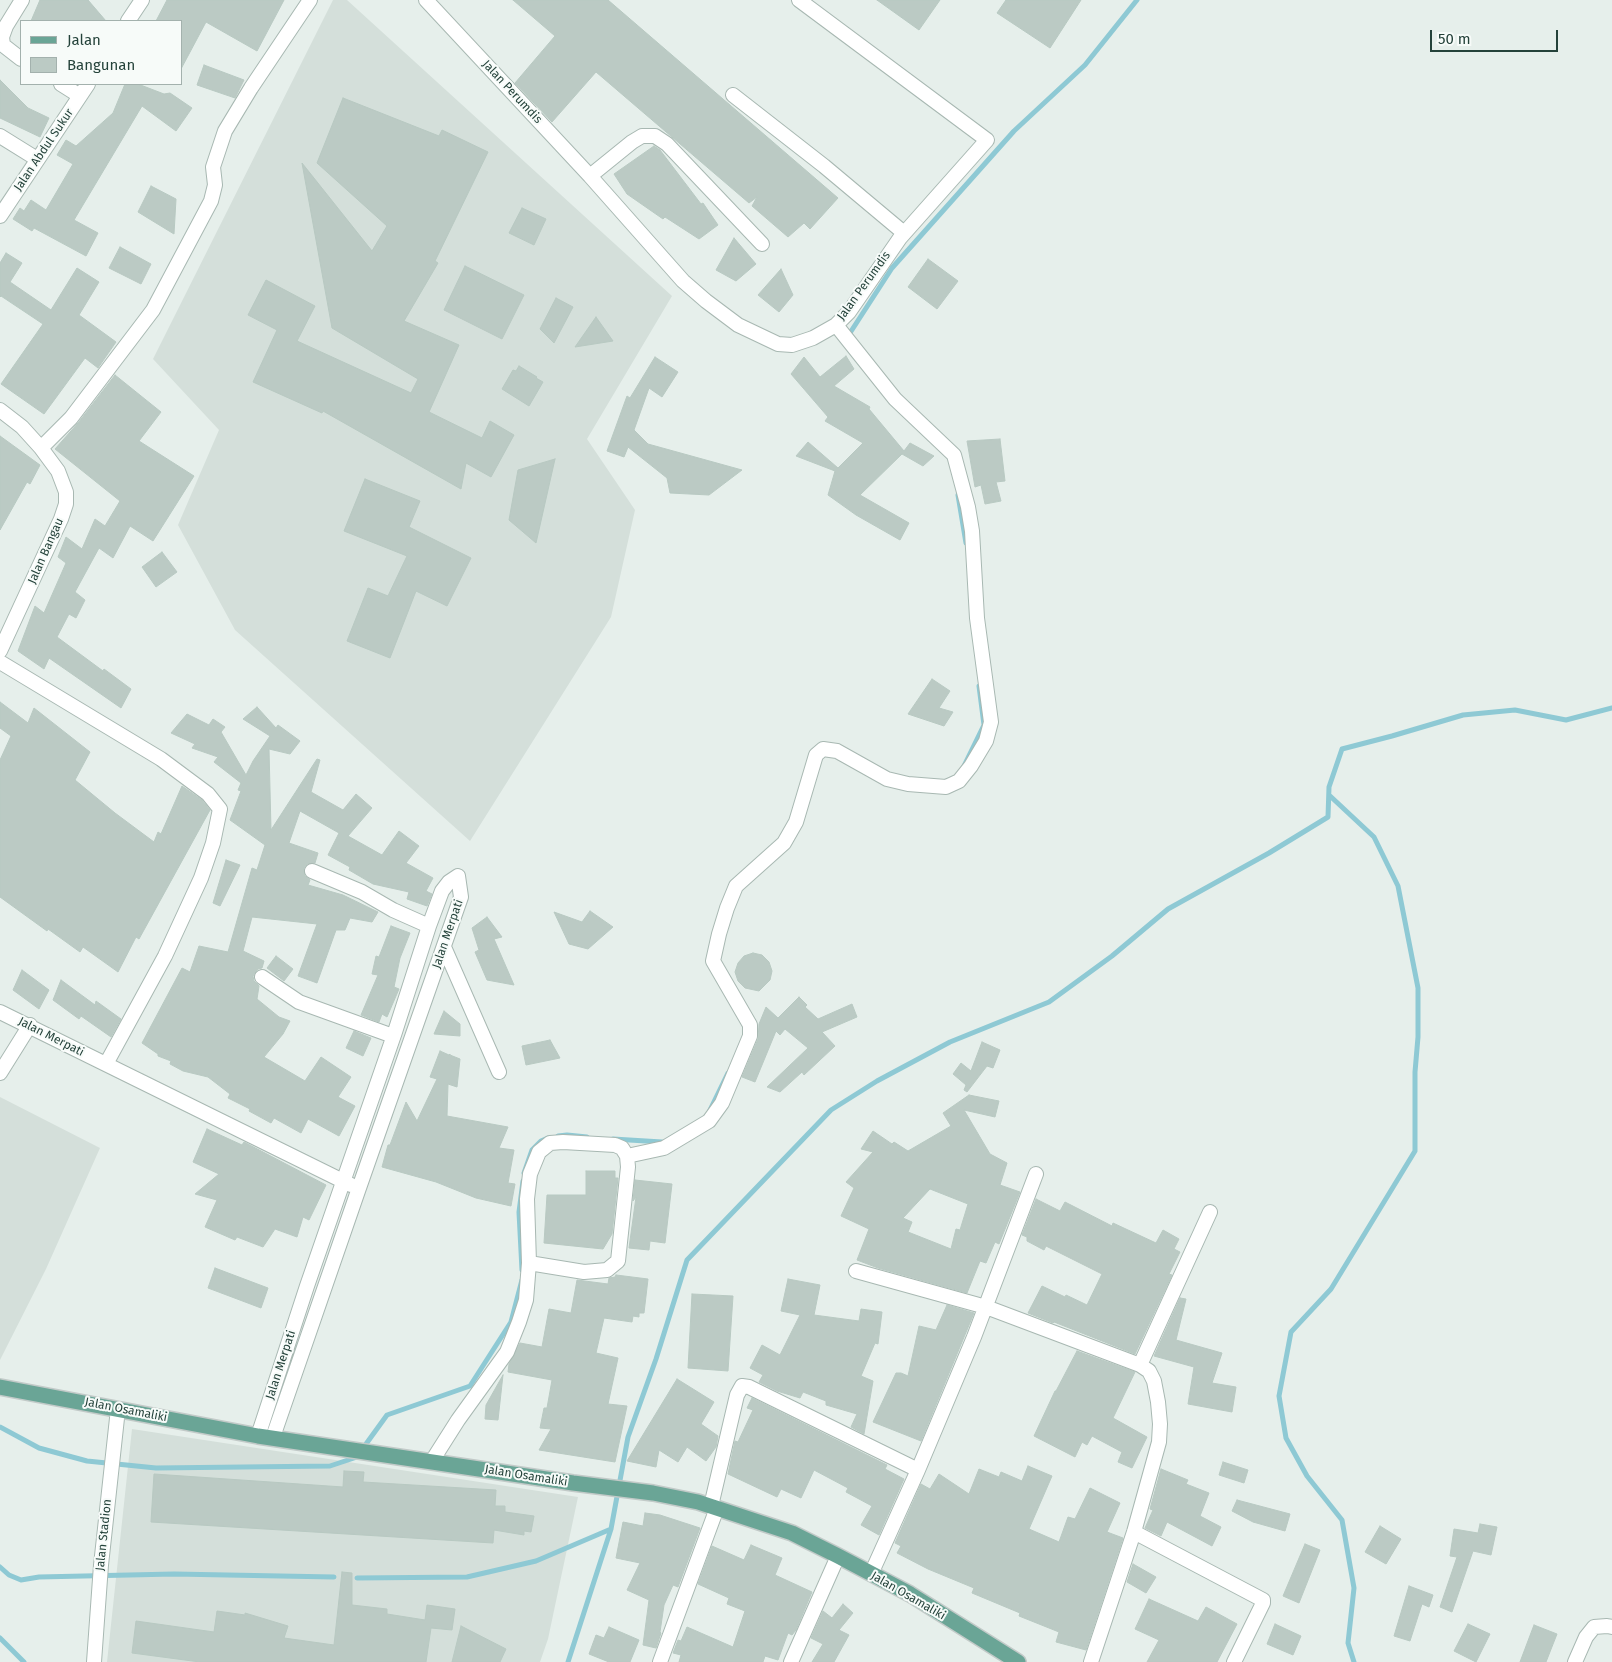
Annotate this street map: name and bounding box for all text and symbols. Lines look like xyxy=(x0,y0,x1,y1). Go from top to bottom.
legend xyxy=(20,20,182,85)
scale bar xyxy=(1432,20,1560,52)
text: 50 m xyxy=(1438,30,1471,48)
text: Jalan xyxy=(67,31,101,49)
text: Bangunan xyxy=(67,56,135,74)
street label: Jalan Perumdis xyxy=(479,57,545,127)
street label: Jalan Abdul Sukur xyxy=(11,106,77,194)
street label: Jalan Perumdis xyxy=(834,249,894,323)
street label: Jalan Bangau xyxy=(25,516,67,586)
street label: Jalan Merpati xyxy=(429,898,467,970)
street label: Jalan Merpati xyxy=(16,1014,86,1060)
street label: Jalan Merpati xyxy=(263,1329,299,1401)
street label: Jalan Osamaliki xyxy=(84,1395,168,1425)
street label: Jalan Osamaliki xyxy=(484,1462,568,1490)
street label: Jalan Stadion xyxy=(93,1498,115,1572)
street label: Jalan Osamaliki xyxy=(868,1569,948,1623)

